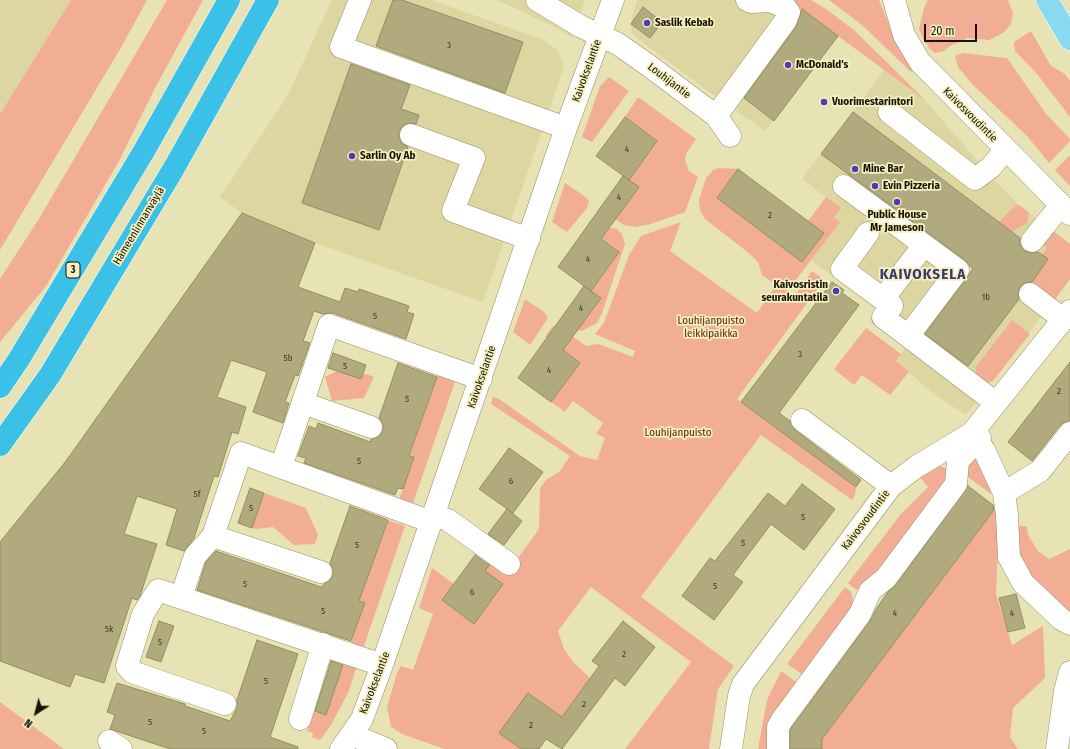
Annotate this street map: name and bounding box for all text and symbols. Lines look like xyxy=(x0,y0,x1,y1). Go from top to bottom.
place label: Saslik Kebab xyxy=(655,16,714,30)
scale bar xyxy=(926,16,979,42)
marker: Saslik Kebab xyxy=(642,18,652,28)
text: 20 m xyxy=(931,24,955,38)
street label: Kaivokselantie xyxy=(570,38,604,104)
house number: 3 xyxy=(447,40,451,50)
place label: McDonald's xyxy=(796,58,848,72)
marker: McDonald's xyxy=(783,60,793,70)
street label: Louhijantie xyxy=(645,61,693,101)
street label: Kaivosvoudintie xyxy=(940,85,1000,145)
place label: Vuorimestarintori xyxy=(832,95,913,109)
marker: Vuorimestarintori xyxy=(819,97,829,107)
house number: 4 xyxy=(625,144,629,154)
place label: Sarlin Oy Ab xyxy=(360,149,416,163)
marker: Sarlin Oy Ab xyxy=(347,151,357,161)
place label: Mine Bar xyxy=(863,162,903,176)
marker: Mine Bar xyxy=(850,164,860,174)
place label: Evin Pizzeria xyxy=(883,179,940,193)
marker: Evin Pizzeria xyxy=(870,181,880,191)
street label: Hämeenlinnanväylä xyxy=(111,185,167,267)
house number: 4 xyxy=(617,192,621,202)
marker: Public House Mr Jameson xyxy=(892,197,902,207)
place label: Public House Mr Jameson xyxy=(868,208,926,234)
house number: 2 xyxy=(768,210,772,220)
house number: 4 xyxy=(586,254,590,264)
road number: 3 xyxy=(66,262,80,278)
district label: KAIVOKSELA xyxy=(880,266,966,284)
place label: Kaivosristin seurakuntatila xyxy=(761,278,828,304)
marker: Kaivosristin seurakuntatila xyxy=(831,286,841,296)
house number: 1b xyxy=(982,292,990,302)
house number: 4 xyxy=(579,303,583,313)
house number: 5 xyxy=(373,311,377,321)
park label: Louhijanpuisto leikkipaikka xyxy=(678,314,744,340)
street label: Kaivokselantie xyxy=(465,344,499,410)
house number: 3 xyxy=(798,349,802,359)
house number: 5b xyxy=(284,353,292,363)
house number: 5 xyxy=(343,361,347,371)
house number: 4 xyxy=(547,365,551,375)
house number: 2 xyxy=(1057,386,1061,396)
house number: 5 xyxy=(405,394,409,404)
park label: Louhijanpuisto xyxy=(645,426,711,440)
house number: 5 xyxy=(357,456,361,466)
house number: 6 xyxy=(509,476,513,486)
street label: Kaivosvoudintie xyxy=(839,487,893,553)
house number: 5f xyxy=(194,489,200,499)
house number: 5 xyxy=(249,503,253,513)
house number: 5 xyxy=(801,512,805,522)
house number: 5 xyxy=(741,538,745,548)
house number: 5 xyxy=(355,540,359,550)
house number: 5 xyxy=(243,579,247,589)
house number: 5 xyxy=(713,581,717,591)
house number: 6 xyxy=(470,587,474,597)
house number: 5 xyxy=(321,606,325,616)
house number: 4 xyxy=(893,608,897,618)
house number: 4 xyxy=(1010,608,1014,618)
house number: 5k xyxy=(105,624,113,634)
house number: 5 xyxy=(158,637,162,647)
house number: 2 xyxy=(622,649,626,659)
street label: Kaivokselantie xyxy=(357,650,393,716)
house number: 5 xyxy=(264,676,268,686)
north arrow xyxy=(16,693,56,733)
house number: 2 xyxy=(582,699,586,709)
text: N xyxy=(22,716,35,730)
house number: 5 xyxy=(148,717,152,727)
house number: 2 xyxy=(529,720,533,730)
house number: 5 xyxy=(202,726,206,736)

